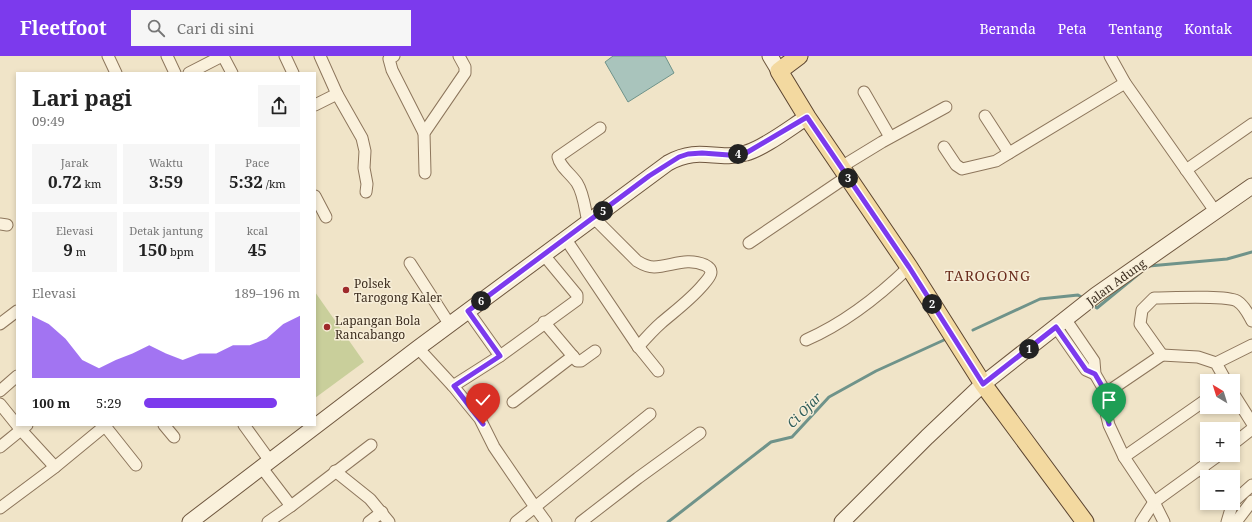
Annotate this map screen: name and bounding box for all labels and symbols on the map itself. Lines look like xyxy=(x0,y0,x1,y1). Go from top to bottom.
pin: 4 xyxy=(728,144,748,164)
pin: 3 xyxy=(838,168,858,188)
pin: 5 xyxy=(593,201,613,221)
street label: Jalan Adung xyxy=(1082,254,1150,310)
district label: TAROGONG xyxy=(945,266,1031,285)
place label: Polsek Tarogong Kaler xyxy=(354,275,442,306)
marker: Polsek Tarogong Kaler xyxy=(341,285,351,295)
pin: 6 xyxy=(471,291,491,311)
pin: 2 xyxy=(922,294,942,314)
place label: Lapangan Bola Rancabango xyxy=(335,312,421,343)
marker: Lapangan Bola Rancabango xyxy=(322,322,332,332)
pin: 1 xyxy=(1019,339,1039,359)
north arrow xyxy=(1200,374,1240,414)
pin xyxy=(466,383,500,424)
pin xyxy=(1092,383,1126,424)
water label: Ci Ojar xyxy=(783,388,826,432)

